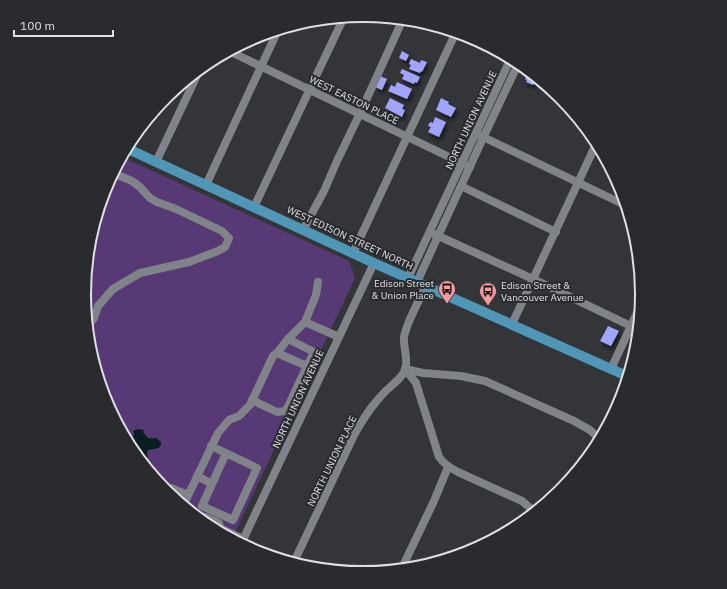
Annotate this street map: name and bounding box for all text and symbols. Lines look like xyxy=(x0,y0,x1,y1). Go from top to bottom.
scale bar xyxy=(14,12,113,38)
text: 100 m xyxy=(20,18,55,33)
street label: NORTH UNION AVENUE xyxy=(442,68,500,171)
street label: WEST EASTON PLACE xyxy=(307,73,401,127)
street label: WEST EDISON STREET NORTH xyxy=(285,203,415,273)
place label: Edison Street & Union Place xyxy=(372,277,435,302)
bus stop icon: Edison Street & Union Place xyxy=(437,279,457,304)
place label: Edison Street & Vancouver Avenue xyxy=(501,279,584,304)
bus stop icon: Edison Street & Vancouver Avenue xyxy=(478,281,498,306)
street label: NORTH UNION AVENUE xyxy=(269,347,327,450)
street label: NORTH UNION PLACE xyxy=(304,413,360,509)

